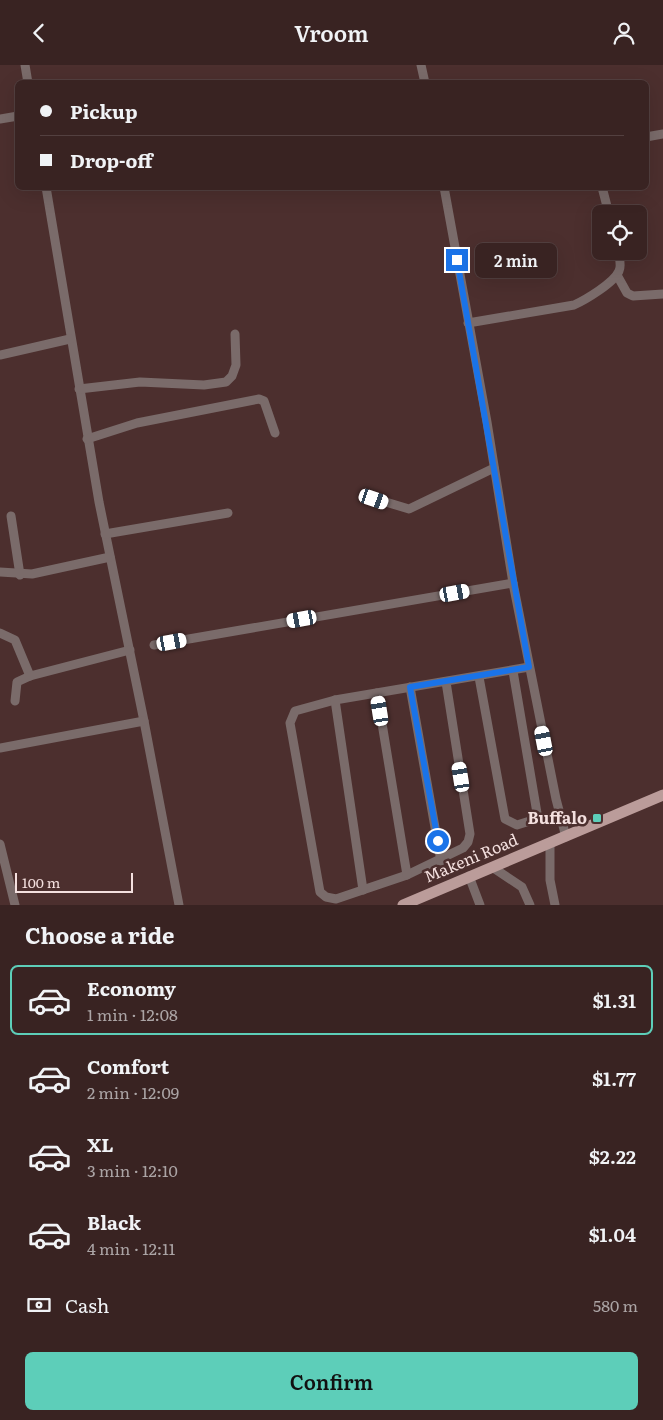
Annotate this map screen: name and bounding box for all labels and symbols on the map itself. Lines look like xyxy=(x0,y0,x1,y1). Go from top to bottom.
callout: 2 min xyxy=(474,243,557,277)
route end xyxy=(446,249,468,271)
car xyxy=(357,487,390,511)
car xyxy=(438,583,471,603)
car xyxy=(285,609,318,629)
car xyxy=(155,632,188,652)
car xyxy=(370,695,389,727)
car xyxy=(533,725,554,757)
car xyxy=(451,761,470,793)
place label: Buffalo xyxy=(528,805,587,829)
marker: Buffalo xyxy=(591,812,603,824)
street label: Makeni Road xyxy=(420,826,522,888)
route start xyxy=(427,830,449,852)
scale bar xyxy=(15,870,132,893)

